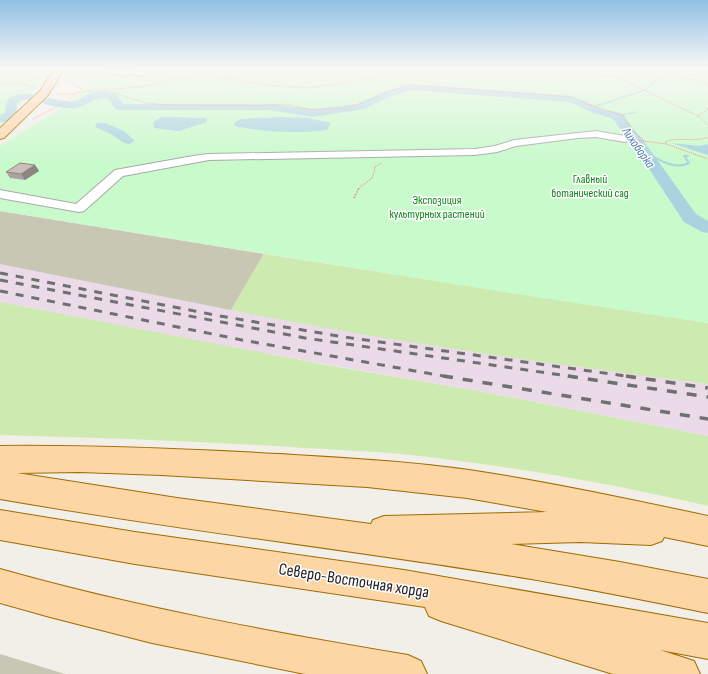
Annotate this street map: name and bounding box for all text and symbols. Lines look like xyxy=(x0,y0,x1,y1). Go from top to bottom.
water label: Лихоборка xyxy=(618,123,658,172)
park label: Главный ботанический сад xyxy=(551,172,629,201)
park label: Экспозиция культурных растений xyxy=(389,193,485,222)
street label: Северо-Восточная хорда xyxy=(277,559,431,603)

